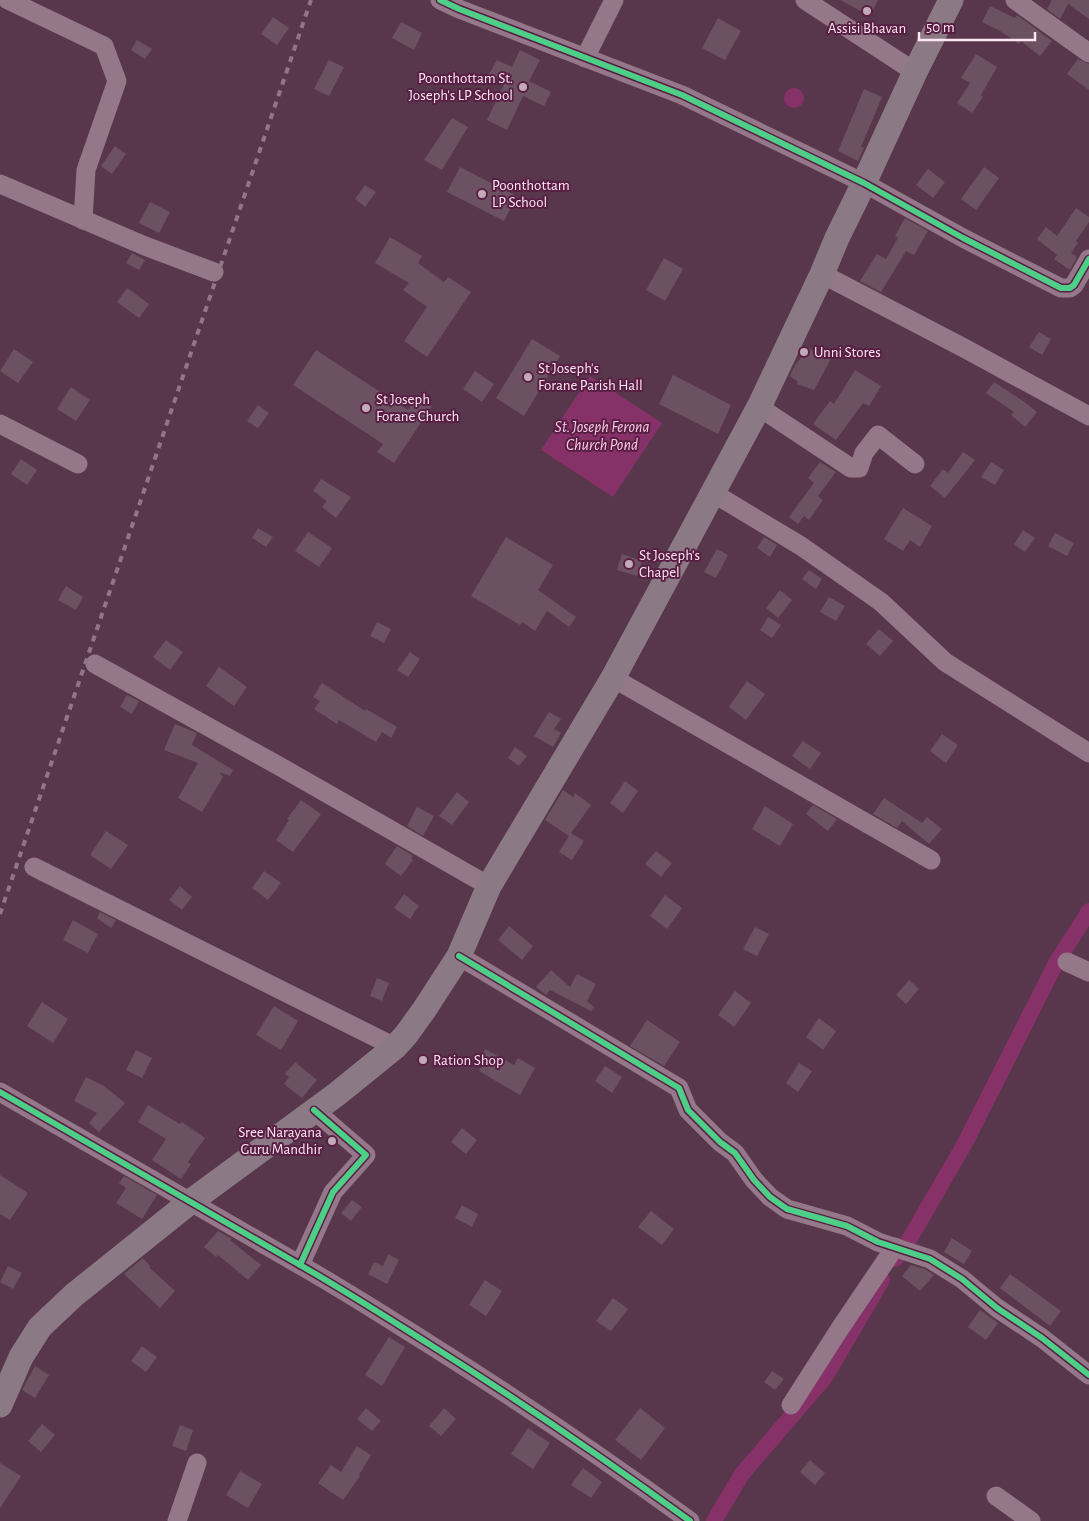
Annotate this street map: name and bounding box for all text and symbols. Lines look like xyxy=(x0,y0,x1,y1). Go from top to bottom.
marker: Assisi Bhavan xyxy=(861,5,873,17)
scale bar xyxy=(919,10,1035,42)
text: 50 m xyxy=(926,20,955,35)
place label: Assisi Bhavan xyxy=(828,21,906,36)
place label: Poonthottam St. Joseph's LP School xyxy=(409,71,513,103)
marker: Poonthottam St. Joseph's LP School xyxy=(517,81,529,93)
place label: Poonthottam LP School xyxy=(492,178,570,210)
marker: Poonthottam LP School xyxy=(476,188,488,200)
place label: Unni Stores xyxy=(814,345,881,360)
marker: Unni Stores xyxy=(798,346,810,358)
place label: St Joseph's Forane Parish Hall xyxy=(538,361,643,393)
marker: St Joseph's Forane Parish Hall xyxy=(522,371,534,383)
place label: St Joseph Forane Church xyxy=(376,392,459,424)
marker: St Joseph Forane Church xyxy=(360,402,372,414)
water label: St. Joseph Ferona Church Pond xyxy=(554,419,650,453)
place label: St Joseph's Chapel xyxy=(639,548,700,580)
marker: St Joseph's Chapel xyxy=(623,558,635,570)
place label: Ration Shop xyxy=(433,1053,504,1068)
marker: Ration Shop xyxy=(417,1054,429,1066)
place label: Sree Narayana Guru Mandhir xyxy=(238,1125,322,1157)
marker: Sree Narayana Guru Mandhir xyxy=(326,1135,338,1147)

